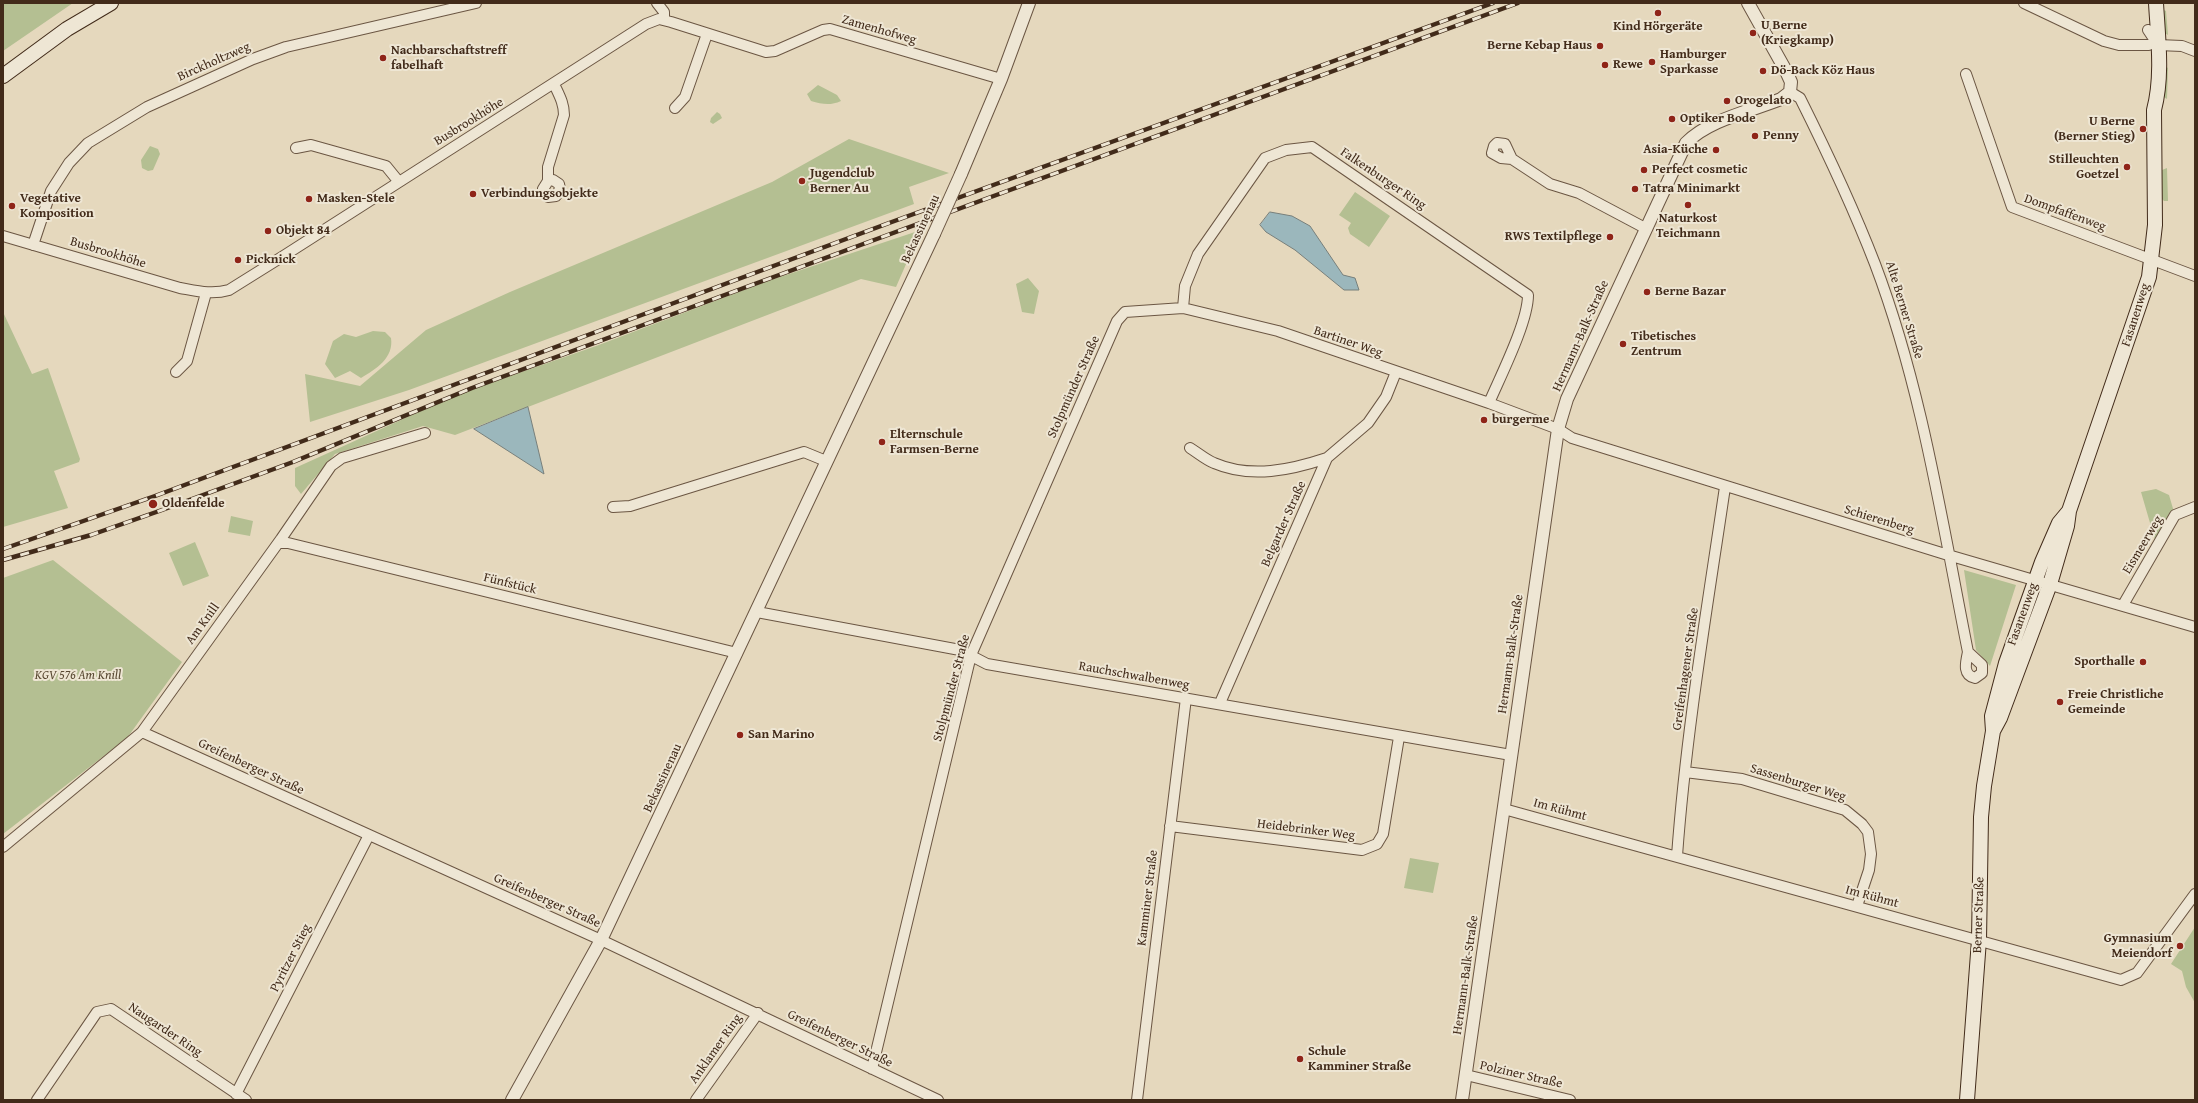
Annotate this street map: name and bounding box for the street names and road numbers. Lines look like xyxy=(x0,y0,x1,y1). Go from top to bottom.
street label: Zamenhofweg xyxy=(840,12,918,48)
street label: Birckholtzweg xyxy=(175,39,253,85)
street label: Busbrookhöhe xyxy=(432,95,506,149)
street label: Falkenburger Ring xyxy=(1337,145,1429,213)
street label: Dompfaffenweg xyxy=(2022,191,2108,235)
street label: Bekassinenau xyxy=(898,192,944,266)
street label: Busbrookhöhe xyxy=(68,234,148,272)
street label: Alte Berner Straße xyxy=(1882,259,1926,361)
street label: Hermann-Balk-Straße xyxy=(1549,278,1613,394)
street label: Fasanenweg xyxy=(2118,281,2154,349)
street label: Bartiner Weg xyxy=(1311,323,1385,361)
street label: Stolpmünder Straße xyxy=(1044,333,1104,441)
street label: Belgarder Straße xyxy=(1258,479,1310,569)
street label: Schierenberg xyxy=(1842,502,1916,538)
street label: Eismeerweg xyxy=(2120,513,2166,577)
street label: Fünfstück xyxy=(482,570,538,598)
street label: Fasanenweg xyxy=(2004,581,2042,647)
street label: Hermann-Balk-Straße xyxy=(1495,593,1527,715)
street label: Am Knill xyxy=(183,600,223,648)
street label: Greifenhagener Straße xyxy=(1670,607,1702,731)
street label: Stolpmünder Straße xyxy=(930,633,974,743)
street label: Rauchschwalbenweg xyxy=(1077,659,1191,693)
street label: Greifenberger Straße xyxy=(196,736,306,798)
street label: Bekassinenau xyxy=(640,741,686,815)
street label: Sassenburger Weg xyxy=(1748,761,1848,805)
street label: Im Rühmt xyxy=(1532,795,1588,825)
street label: Heidebrinker Weg xyxy=(1256,816,1356,844)
street label: Kamminer Straße xyxy=(1134,849,1162,947)
street label: Greifenberger Straße xyxy=(491,870,603,932)
street label: Berner Straße xyxy=(1970,877,1988,953)
street label: Im Rühmt xyxy=(1844,882,1900,912)
street label: Hermann-Balk-Straße xyxy=(1450,914,1482,1036)
street label: Pyritzer Stieg xyxy=(267,921,315,995)
street label: Naugarder Ring xyxy=(125,1000,205,1060)
street label: Greifenberger Straße xyxy=(785,1007,895,1071)
street label: Anklamer Ring xyxy=(686,1011,746,1087)
street label: Polziner Straße xyxy=(1478,1058,1564,1092)

